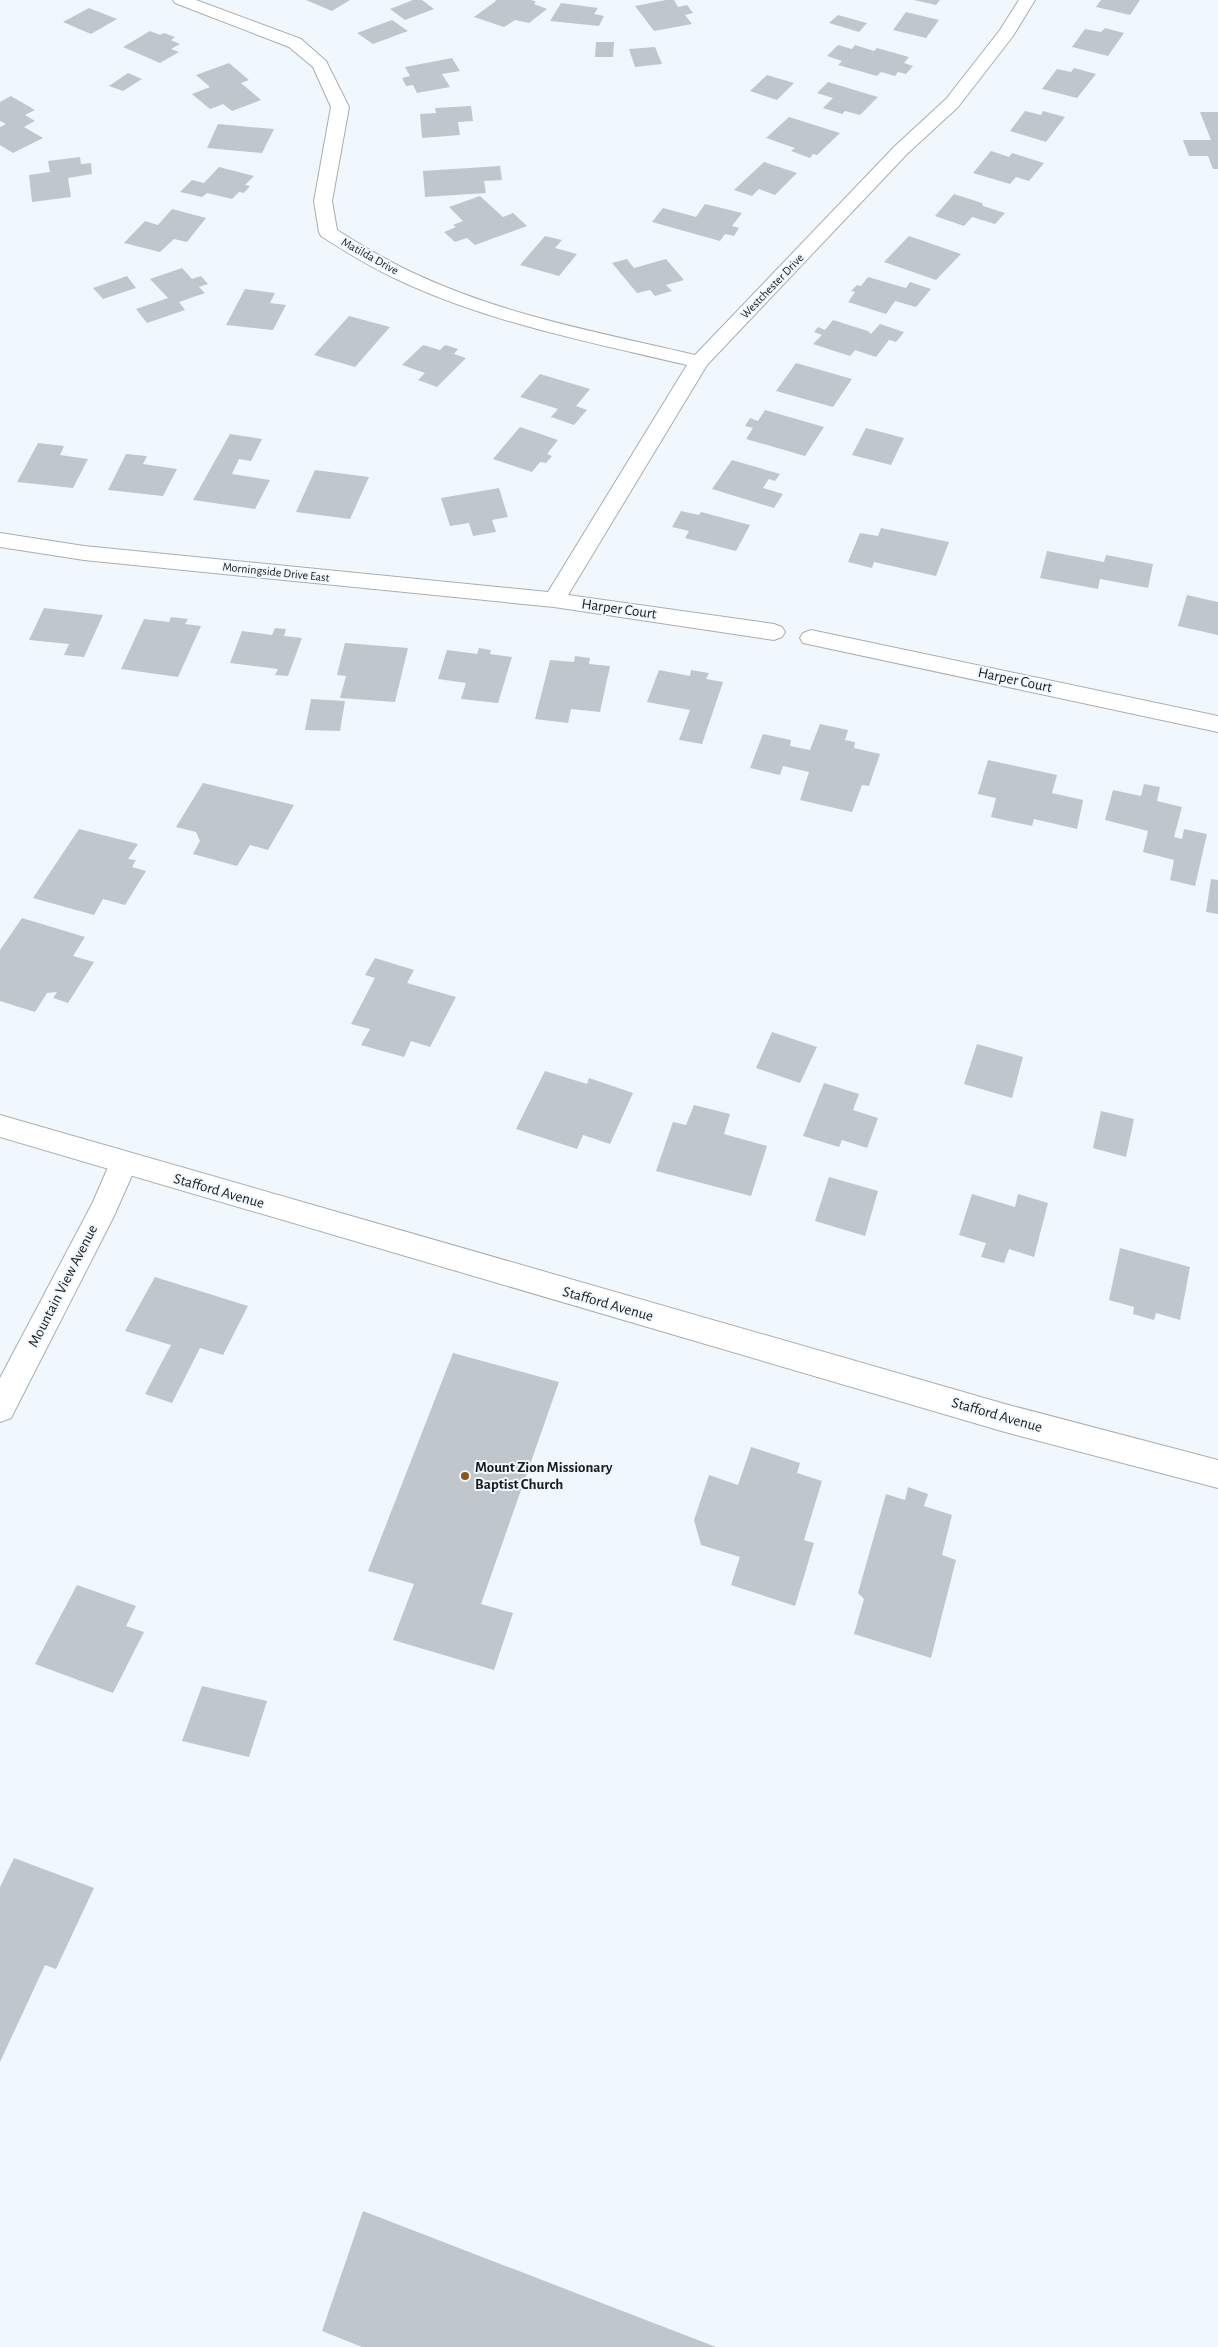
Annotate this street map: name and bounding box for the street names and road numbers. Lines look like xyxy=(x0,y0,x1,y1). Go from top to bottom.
street label: Matilda Drive xyxy=(339,235,401,277)
street label: Westchester Drive xyxy=(738,251,806,321)
street label: Morningside Drive East xyxy=(222,560,330,584)
street label: Harper Court xyxy=(581,596,658,622)
street label: Harper Court xyxy=(977,665,1054,695)
street label: Stafford Avenue xyxy=(172,1171,266,1211)
street label: Mountain View Avenue xyxy=(26,1222,100,1350)
street label: Stafford Avenue xyxy=(561,1284,655,1324)
street label: Stafford Avenue xyxy=(950,1395,1044,1435)

